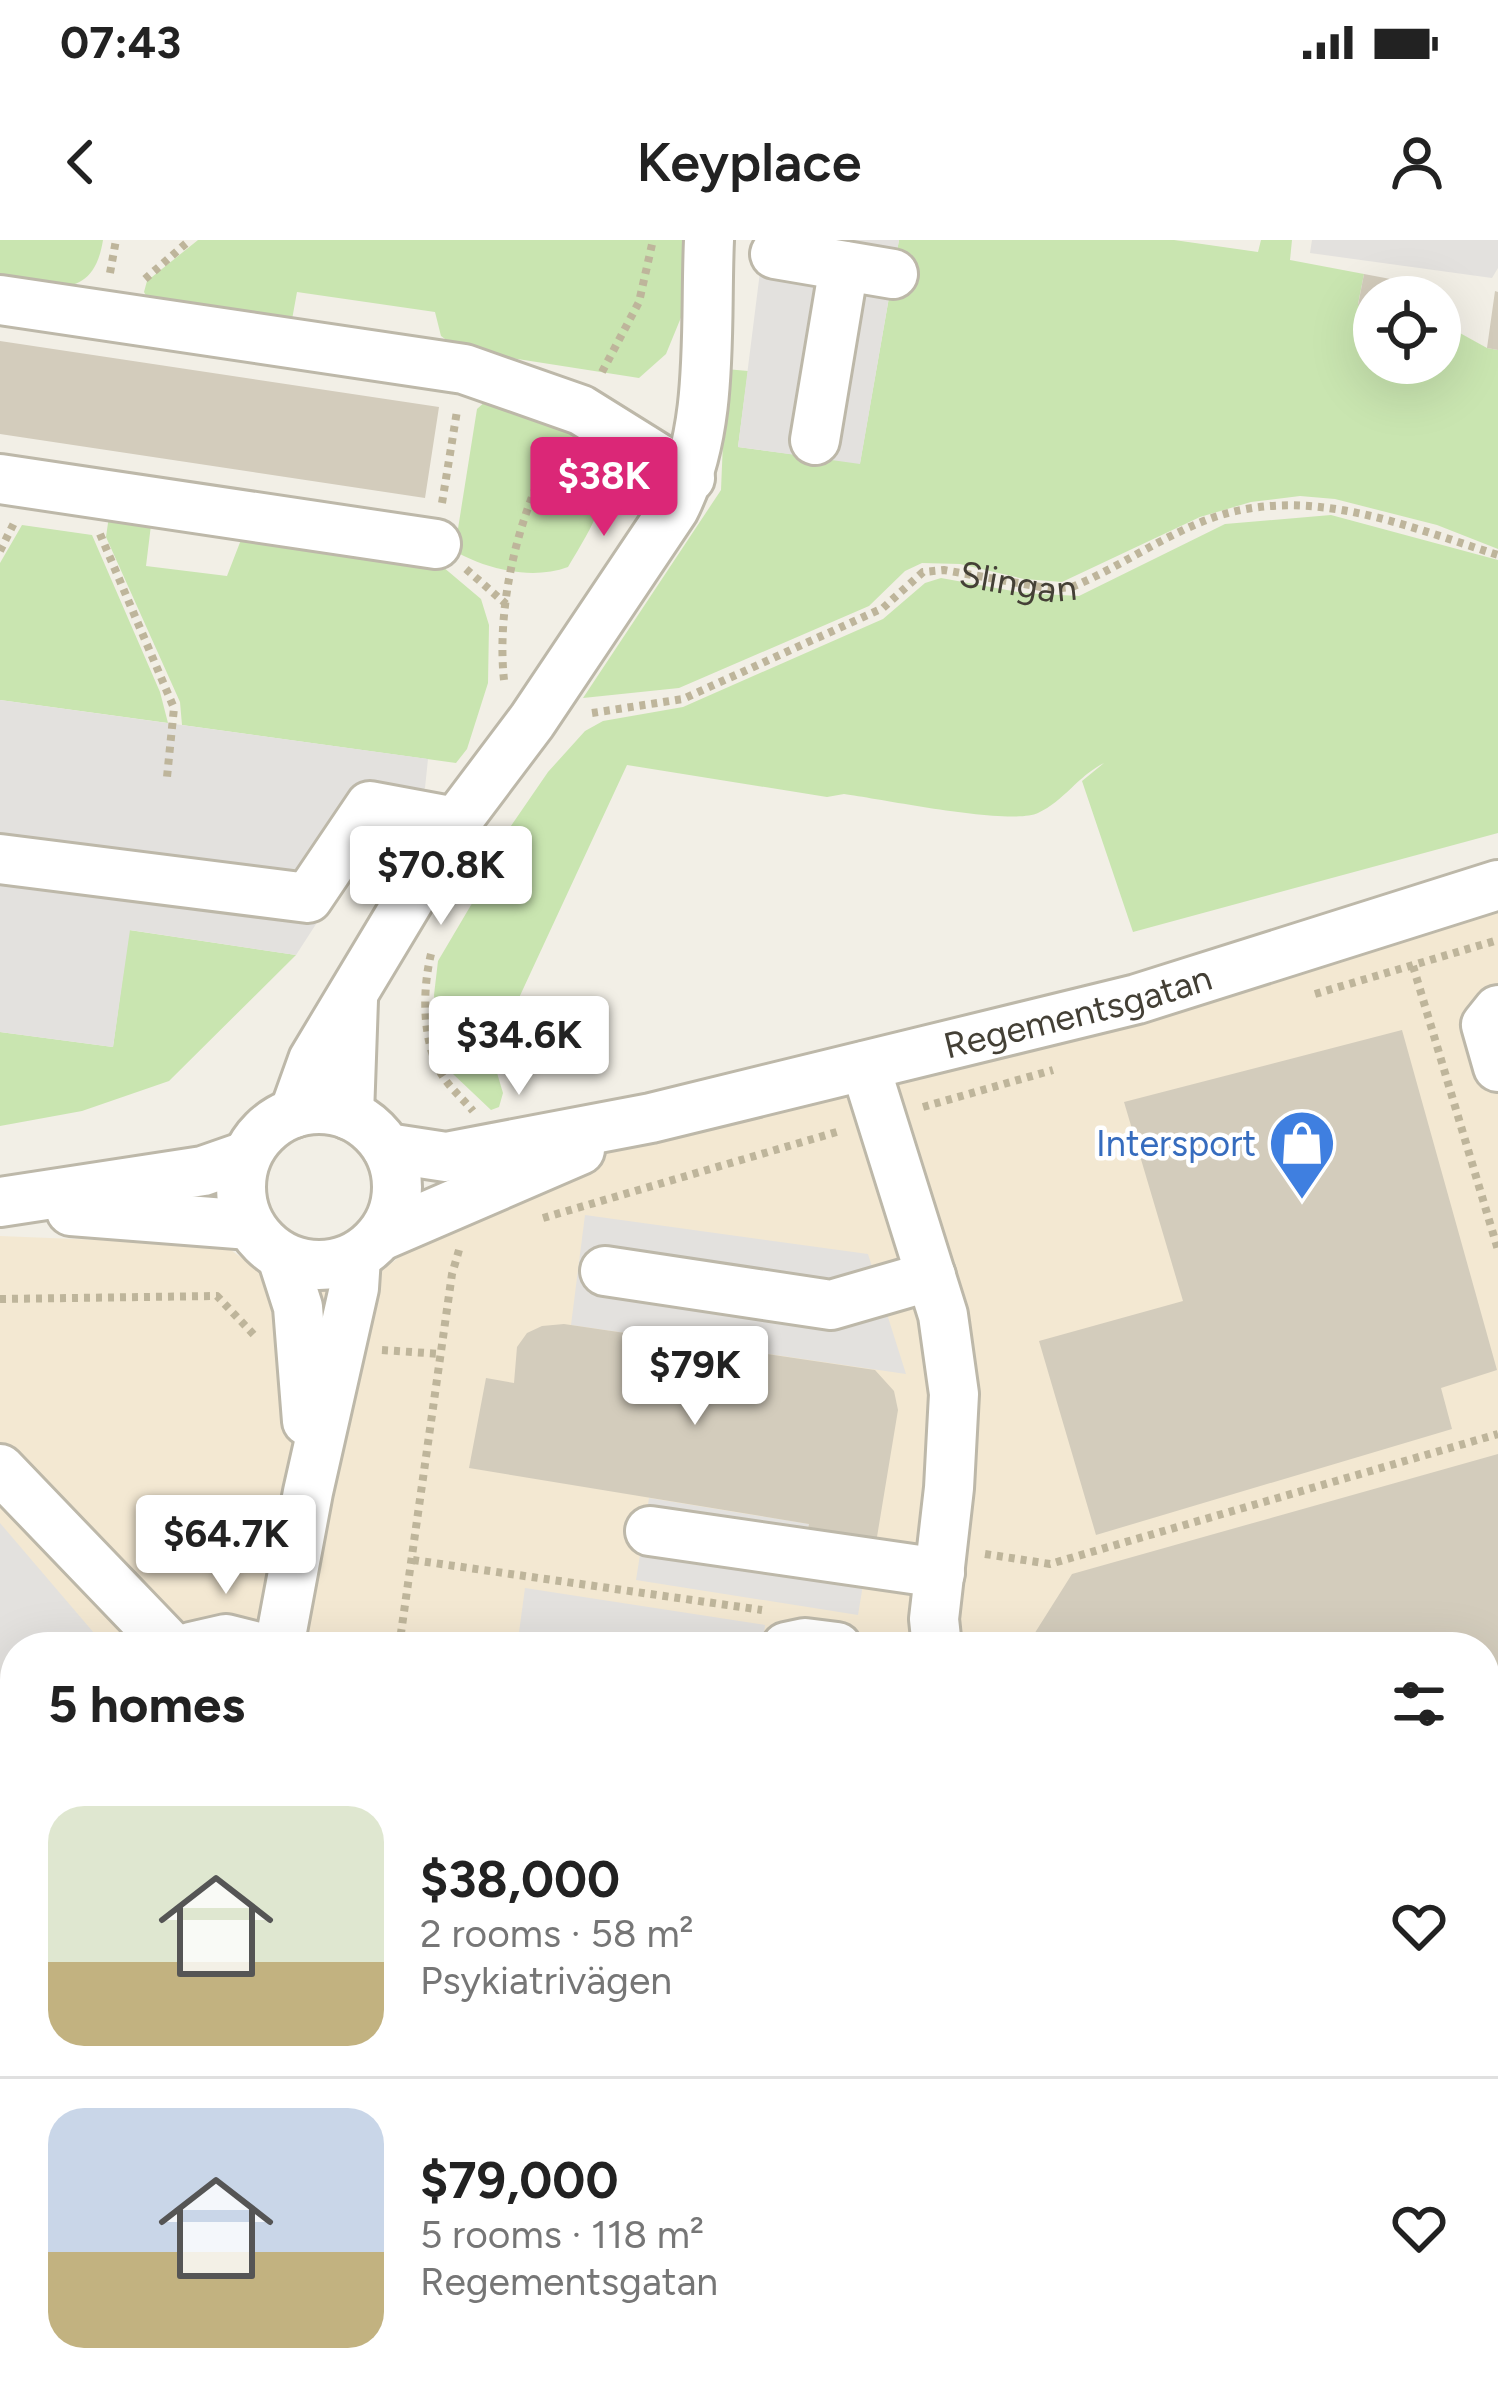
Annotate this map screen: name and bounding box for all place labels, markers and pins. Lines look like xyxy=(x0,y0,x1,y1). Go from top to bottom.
pin: $38K xyxy=(533,437,675,539)
pin: $70.8K xyxy=(343,826,539,928)
pin: $34.6K xyxy=(421,996,617,1098)
shop icon: Intersport xyxy=(1267,1108,1337,1202)
place label: Intersport xyxy=(1096,1122,1256,1165)
pin: $79K xyxy=(624,1326,766,1428)
pin: $64.7K xyxy=(128,1495,324,1597)

